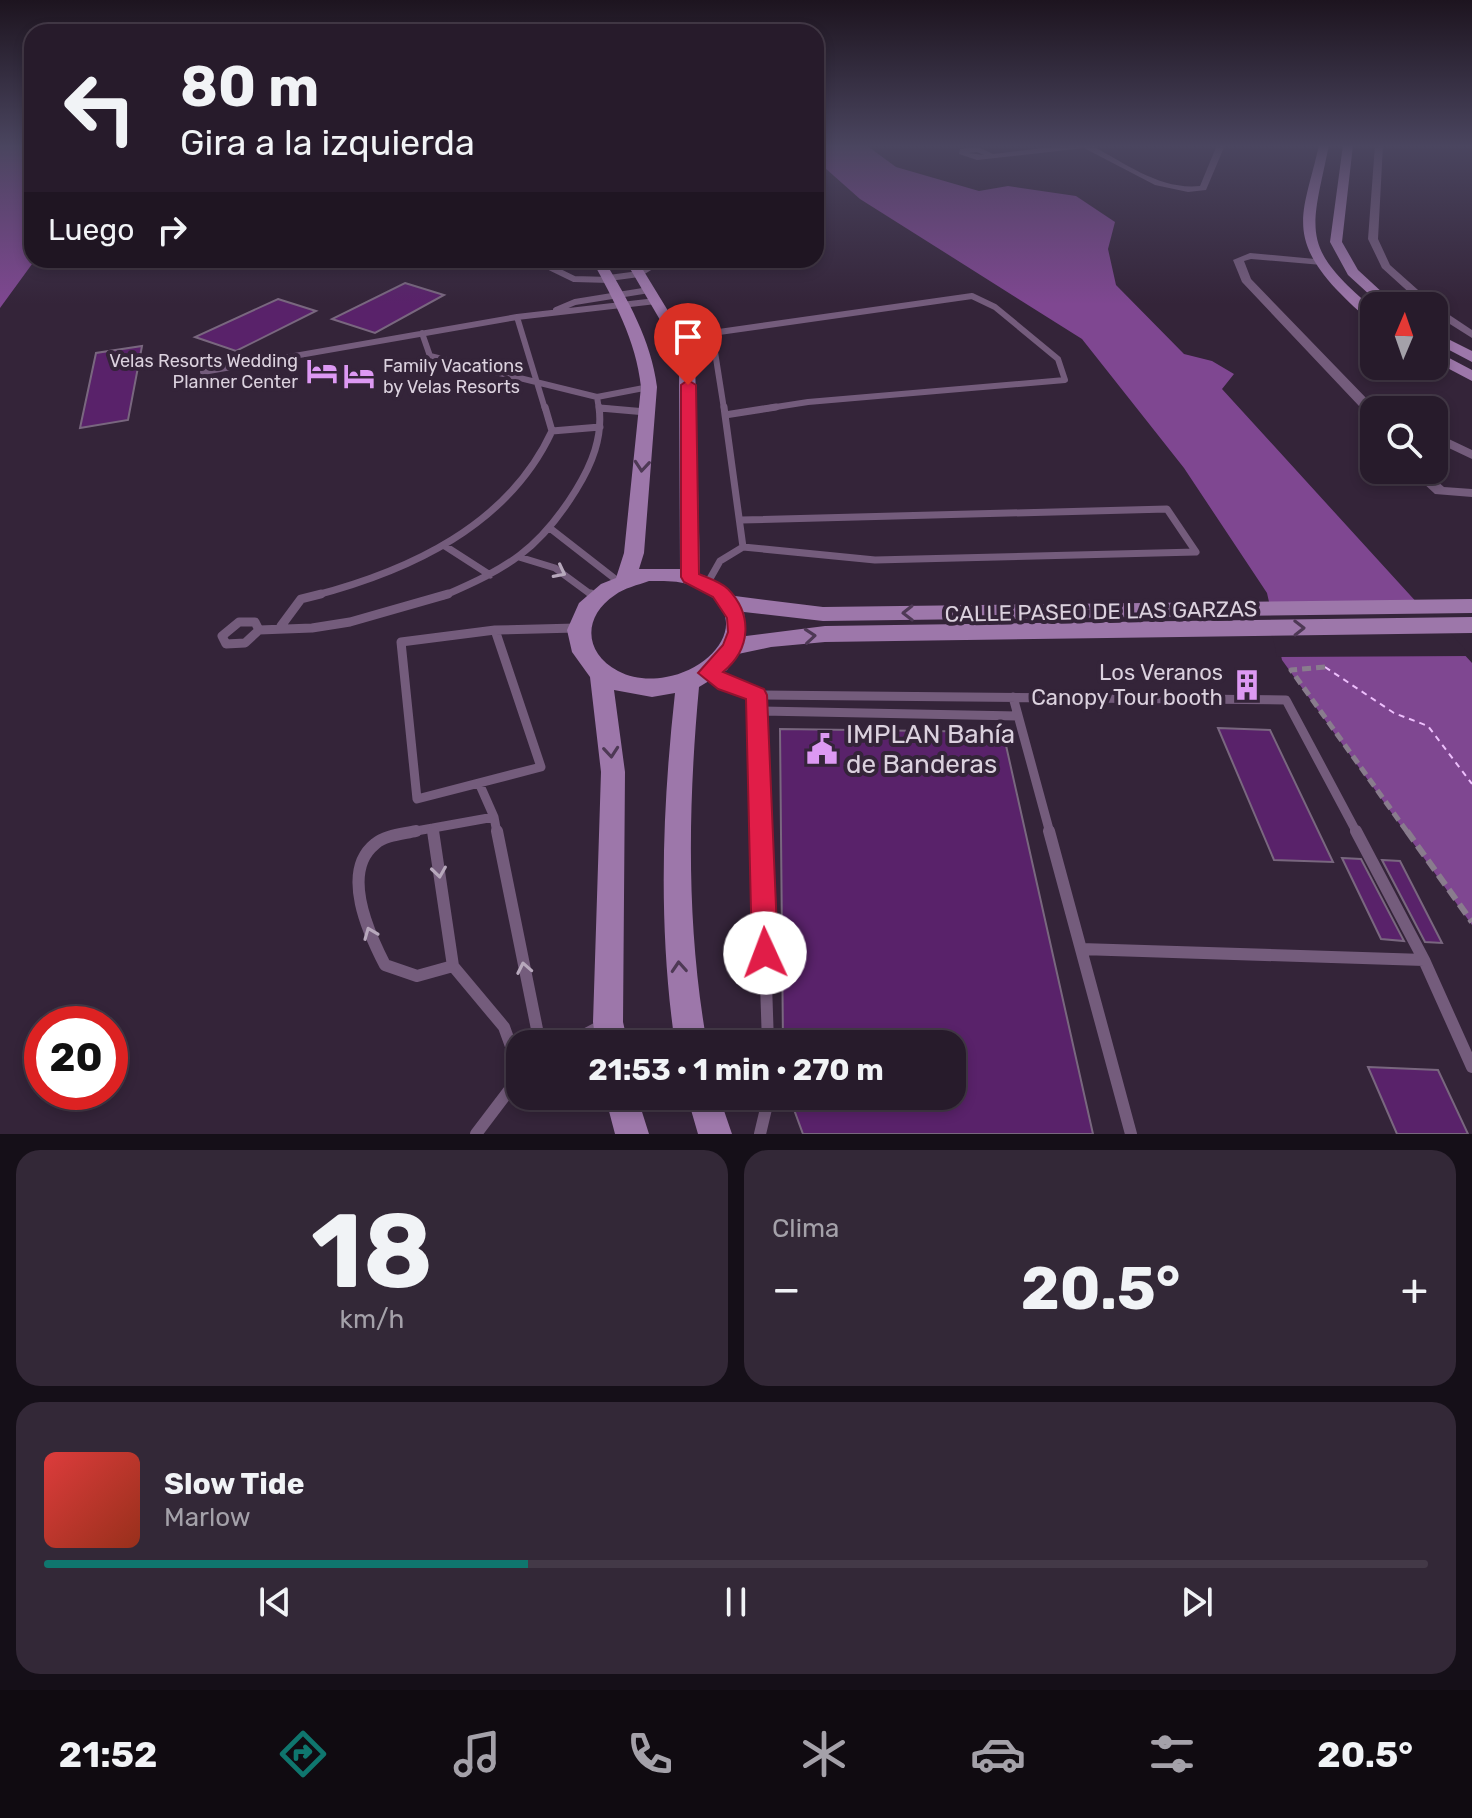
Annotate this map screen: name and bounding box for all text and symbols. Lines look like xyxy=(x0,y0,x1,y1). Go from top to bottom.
text: 80 m xyxy=(180,54,319,120)
icon: left xyxy=(48,56,152,160)
text: Gira a la izquierda xyxy=(180,121,475,164)
icon: right xyxy=(150,208,194,252)
text: Luego xyxy=(48,212,134,248)
north arrow xyxy=(1360,292,1448,380)
map controls xyxy=(1360,292,1448,484)
pin xyxy=(654,303,722,385)
icon: arrive xyxy=(666,315,710,359)
place label: Velas Resorts Wedding Planner Center xyxy=(109,350,298,393)
hotel icon: Velas Resorts Wedding Planner Center xyxy=(305,354,339,388)
place label: Family Vacations by Velas Resorts xyxy=(383,355,523,398)
hotel icon: Family Vacations by Velas Resorts xyxy=(342,359,376,393)
button: search xyxy=(1360,396,1448,484)
one-way arrow xyxy=(634,460,651,473)
one-way arrow xyxy=(551,562,566,578)
street label: CALLE PASEO DE LAS GARZAS xyxy=(944,595,1258,628)
one-way arrow xyxy=(901,604,914,622)
one-way arrow xyxy=(1293,619,1306,637)
one-way arrow xyxy=(804,627,817,644)
place label: Los Veranos Canopy Tour booth xyxy=(1031,659,1223,711)
building icon: Los Veranos Canopy Tour booth xyxy=(1230,668,1264,702)
place label: IMPLAN Bahía de Banderas xyxy=(846,719,1015,780)
public building icon: IMPLAN Bahía de Banderas xyxy=(805,732,839,766)
one-way arrow xyxy=(602,746,619,759)
one-way arrow xyxy=(430,865,447,878)
position arrow xyxy=(723,911,807,995)
one-way arrow xyxy=(363,927,380,941)
one-way arrow xyxy=(670,960,687,973)
one-way arrow xyxy=(516,961,533,975)
speed limit sign: 20 xyxy=(24,1006,128,1110)
text: 21:53 · 1 min · 270 m xyxy=(588,1052,884,1088)
text: 18 xyxy=(311,1190,433,1313)
text: Clima xyxy=(772,1213,839,1244)
text: 20.5° xyxy=(1021,1253,1181,1324)
text: − xyxy=(772,1263,801,1315)
text: + xyxy=(1401,1263,1428,1315)
text: km/h xyxy=(340,1304,404,1335)
text: Slow Tide xyxy=(164,1466,304,1502)
text: Marlow xyxy=(164,1502,251,1533)
icon: previous xyxy=(253,1580,297,1624)
icon: pause xyxy=(714,1580,758,1624)
icon: next xyxy=(1175,1580,1219,1624)
icon: directions xyxy=(275,1726,331,1782)
icon: music xyxy=(449,1726,505,1782)
icon: phone xyxy=(622,1726,678,1782)
icon: climate xyxy=(796,1726,852,1782)
icon: car xyxy=(970,1726,1026,1782)
icon: filters xyxy=(1144,1726,1200,1782)
text: 21:52 xyxy=(59,1733,157,1776)
text: 20.5° xyxy=(1317,1733,1413,1776)

